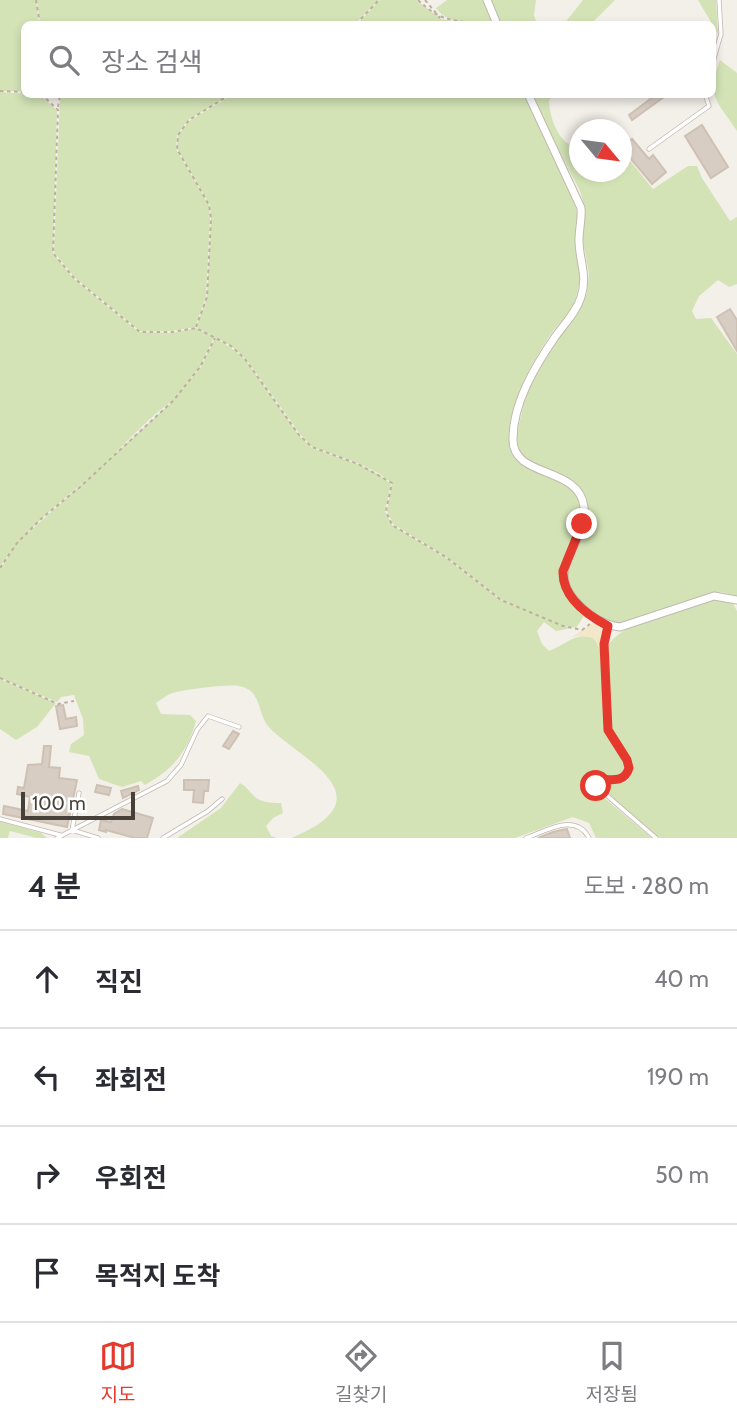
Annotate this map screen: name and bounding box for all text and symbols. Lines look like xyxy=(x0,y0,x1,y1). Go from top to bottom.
search box xyxy=(21,21,716,98)
icon: search xyxy=(45,41,83,79)
text: 장소 검색 xyxy=(101,46,203,78)
north arrow xyxy=(569,119,632,182)
route end xyxy=(566,508,597,539)
route start xyxy=(580,770,611,801)
scale bar xyxy=(21,789,135,821)
text: 100 m xyxy=(32,792,86,815)
text: 4 분 xyxy=(28,868,81,905)
text: 도보 · 280 m xyxy=(583,872,709,900)
icon: ahead xyxy=(28,960,66,998)
text: 40 m xyxy=(654,965,709,993)
text: 직진 xyxy=(95,966,143,998)
icon: left xyxy=(28,1058,66,1096)
text: 190 m xyxy=(647,1063,709,1091)
text: 좌회전 xyxy=(95,1064,167,1096)
icon: right xyxy=(28,1156,66,1194)
text: 50 m xyxy=(655,1161,709,1189)
text: 우회전 xyxy=(95,1162,167,1194)
icon: arrive xyxy=(28,1254,66,1292)
text: 목적지 도착 xyxy=(95,1260,220,1292)
tab: 지도 xyxy=(99,1337,137,1406)
tab: 길찾기 xyxy=(335,1337,388,1406)
tab: 저장됨 xyxy=(586,1337,638,1406)

